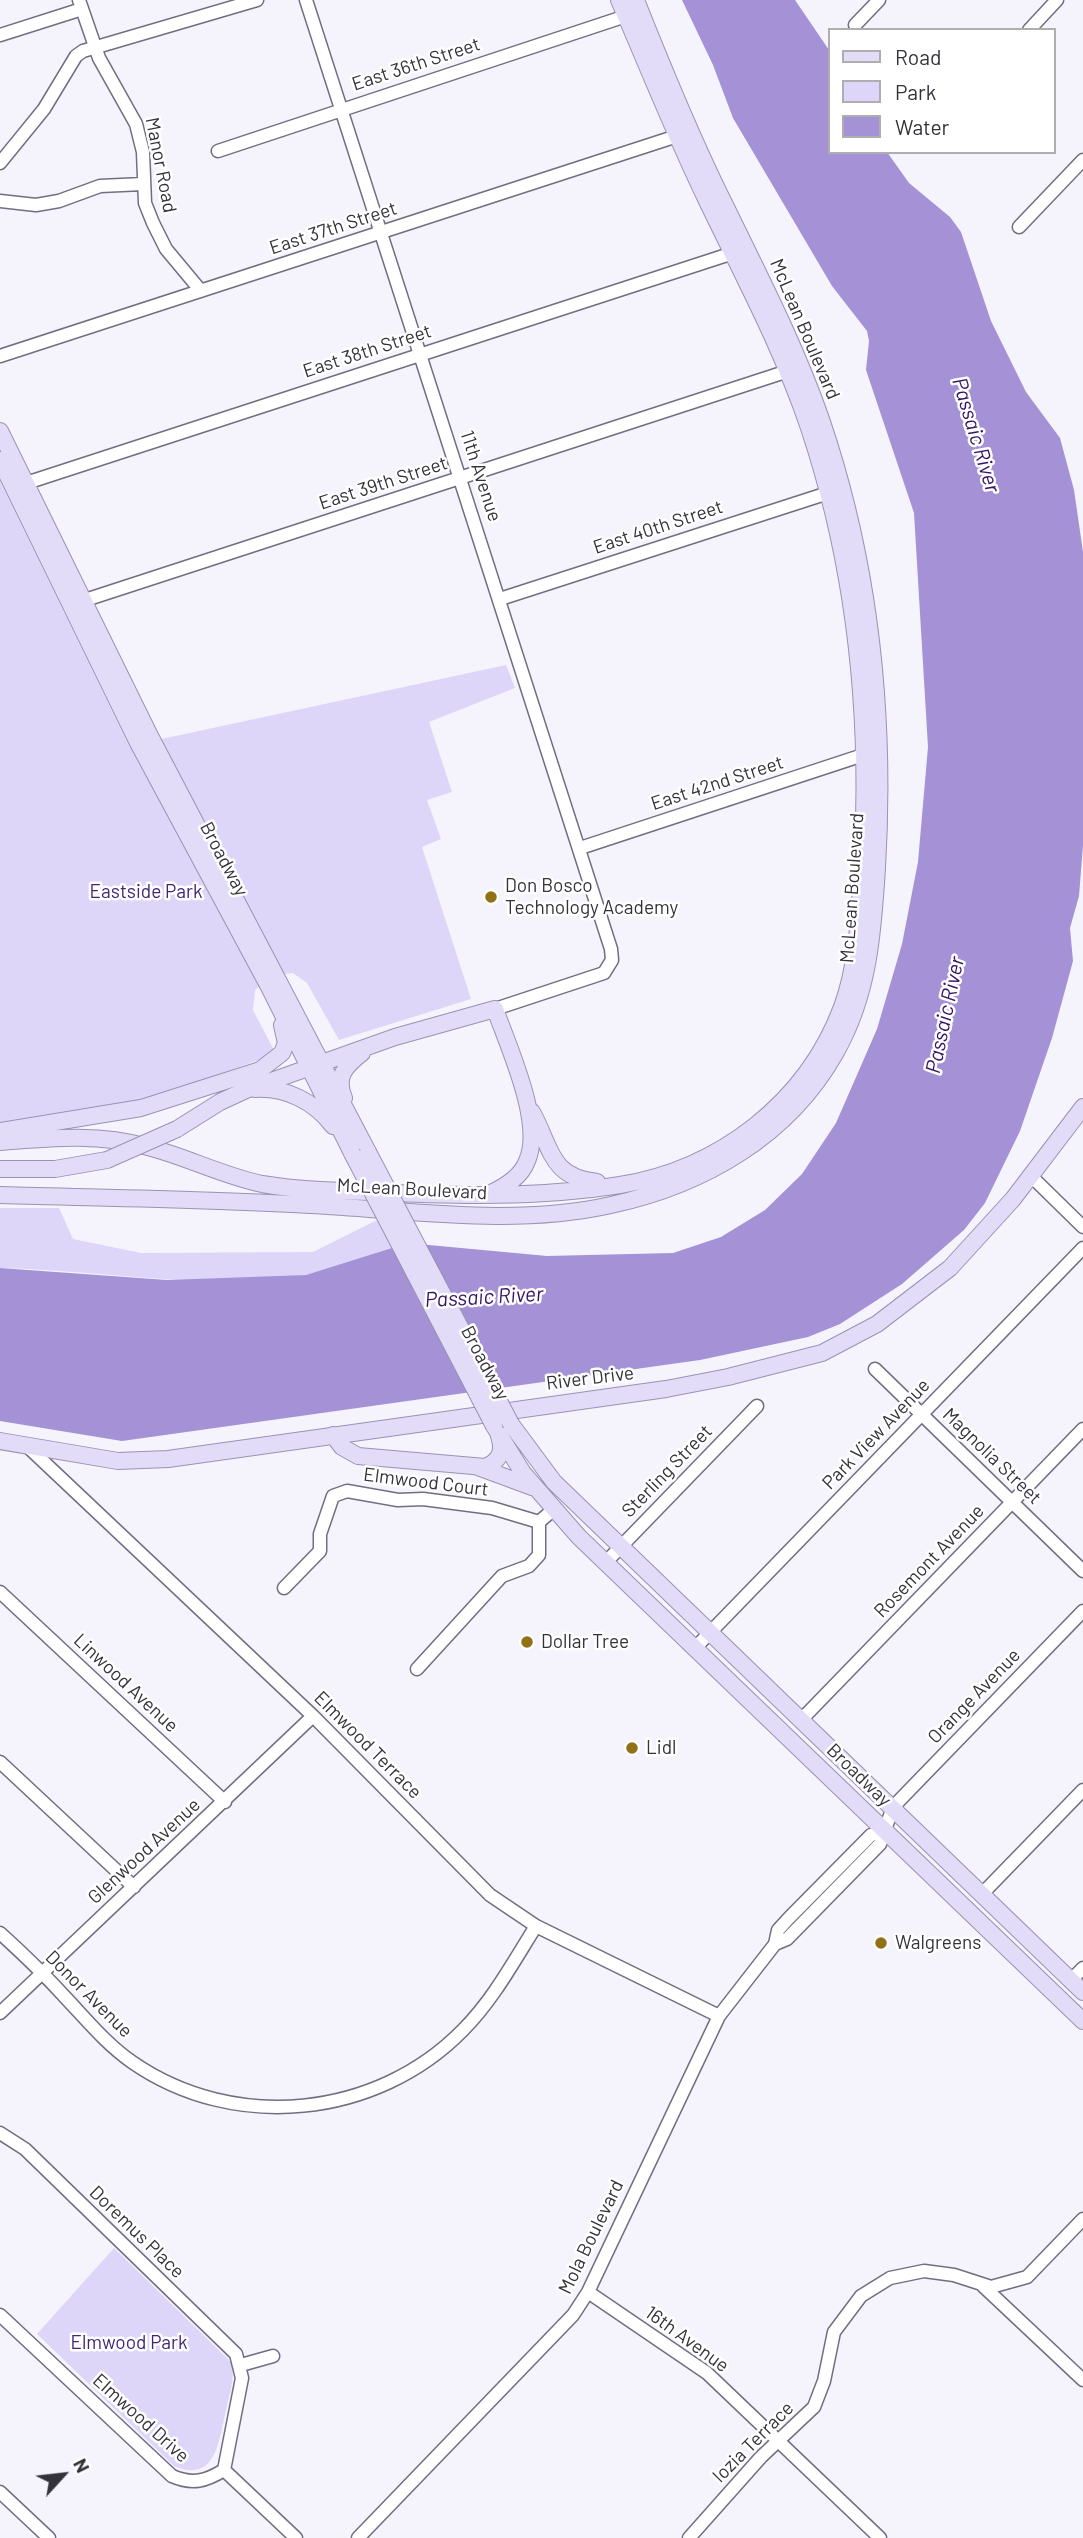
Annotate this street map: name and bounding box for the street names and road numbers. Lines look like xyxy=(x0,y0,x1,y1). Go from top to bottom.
street label: East 36th Street xyxy=(349,33,483,95)
street label: Manor Road xyxy=(141,115,181,215)
street label: East 37th Street xyxy=(266,197,400,259)
street label: McLean Boulevard xyxy=(765,255,845,403)
street label: East 38th Street xyxy=(300,320,434,382)
street label: 11th Avenue xyxy=(456,427,506,525)
street label: East 39th Street xyxy=(316,452,450,514)
street label: East 40th Street xyxy=(590,495,726,559)
street label: East 42nd Street xyxy=(648,751,786,815)
street label: McLean Boulevard xyxy=(835,812,869,964)
street label: Broadway xyxy=(195,818,253,900)
street label: McLean Boulevard xyxy=(336,1174,488,1204)
street label: Broadway xyxy=(456,1322,514,1404)
street label: River Drive xyxy=(545,1361,635,1395)
street label: Park View Avenue xyxy=(817,1374,935,1494)
street label: Magnolia Street xyxy=(938,1403,1046,1509)
street label: Sterling Street xyxy=(617,1420,717,1522)
street label: Elmwood Court xyxy=(362,1463,490,1501)
street label: Rosemont Avenue xyxy=(869,1500,989,1622)
street label: Linwood Avenue xyxy=(69,1629,183,1737)
street label: Orange Avenue xyxy=(923,1644,1025,1748)
street label: Elmwood Terrace xyxy=(309,1686,427,1804)
street label: Broadway xyxy=(822,1739,896,1811)
street label: Glenwood Avenue xyxy=(83,1793,205,1909)
street label: Donor Avenue xyxy=(41,1946,137,2042)
street label: Mola Boulevard xyxy=(554,2176,628,2298)
street label: Doremus Place xyxy=(85,2181,189,2283)
street label: 16th Avenue xyxy=(641,2301,733,2377)
street label: Elmwood Drive xyxy=(88,2369,194,2467)
street label: Iozia Terrace xyxy=(708,2397,798,2487)

